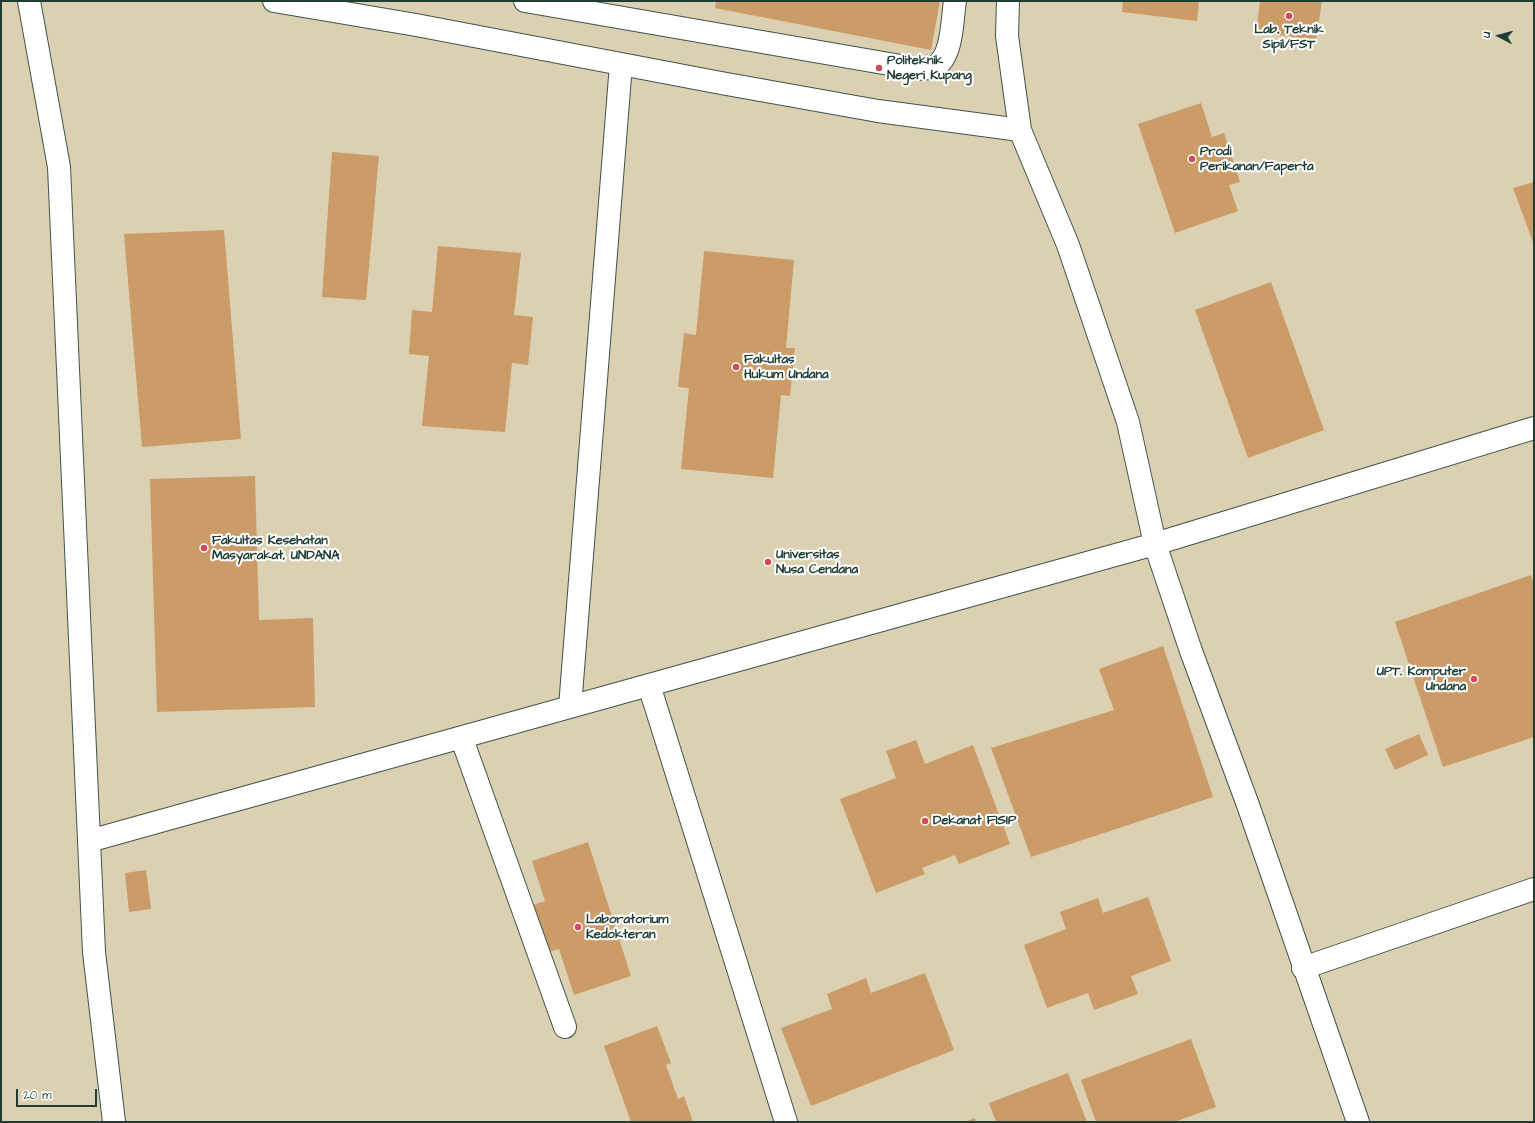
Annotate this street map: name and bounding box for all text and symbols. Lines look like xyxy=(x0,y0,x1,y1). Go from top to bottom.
marker: Lab. Teknik Sipil/FST xyxy=(1284,11,1294,21)
north arrow xyxy=(1479,16,1519,56)
place label: Lab. Teknik Sipil/FST xyxy=(1254,22,1324,53)
text: U xyxy=(1479,31,1494,39)
place label: Politeknik Negeri Kupang xyxy=(887,53,972,84)
marker: Politeknik Negeri Kupang xyxy=(874,63,884,73)
place label: Prodi Perikanan/Faperta xyxy=(1200,144,1314,175)
marker: Prodi Perikanan/Faperta xyxy=(1187,154,1197,164)
place label: Fakultas Hukum Undana xyxy=(744,352,829,383)
marker: Fakultas Hukum Undana xyxy=(731,362,741,372)
place label: Fakultas Kesehatan Masyarakat, UNDANA xyxy=(212,533,339,564)
marker: Fakultas Kesehatan Masyarakat, UNDANA xyxy=(199,543,209,553)
place label: Universitas Nusa Cendana xyxy=(776,547,858,578)
marker: Universitas Nusa Cendana xyxy=(763,557,773,567)
place label: UPT. Komputer Undana xyxy=(1377,664,1466,695)
marker: UPT. Komputer Undana xyxy=(1469,674,1479,684)
place label: Dekanat FISIP xyxy=(933,813,1016,829)
marker: Dekanat FISIP xyxy=(920,816,930,826)
place label: Laboratorium Kedokteran xyxy=(586,912,668,943)
marker: Laboratorium Kedokteran xyxy=(573,922,583,932)
scale bar xyxy=(18,1081,99,1107)
text: 20 m xyxy=(23,1087,52,1104)

